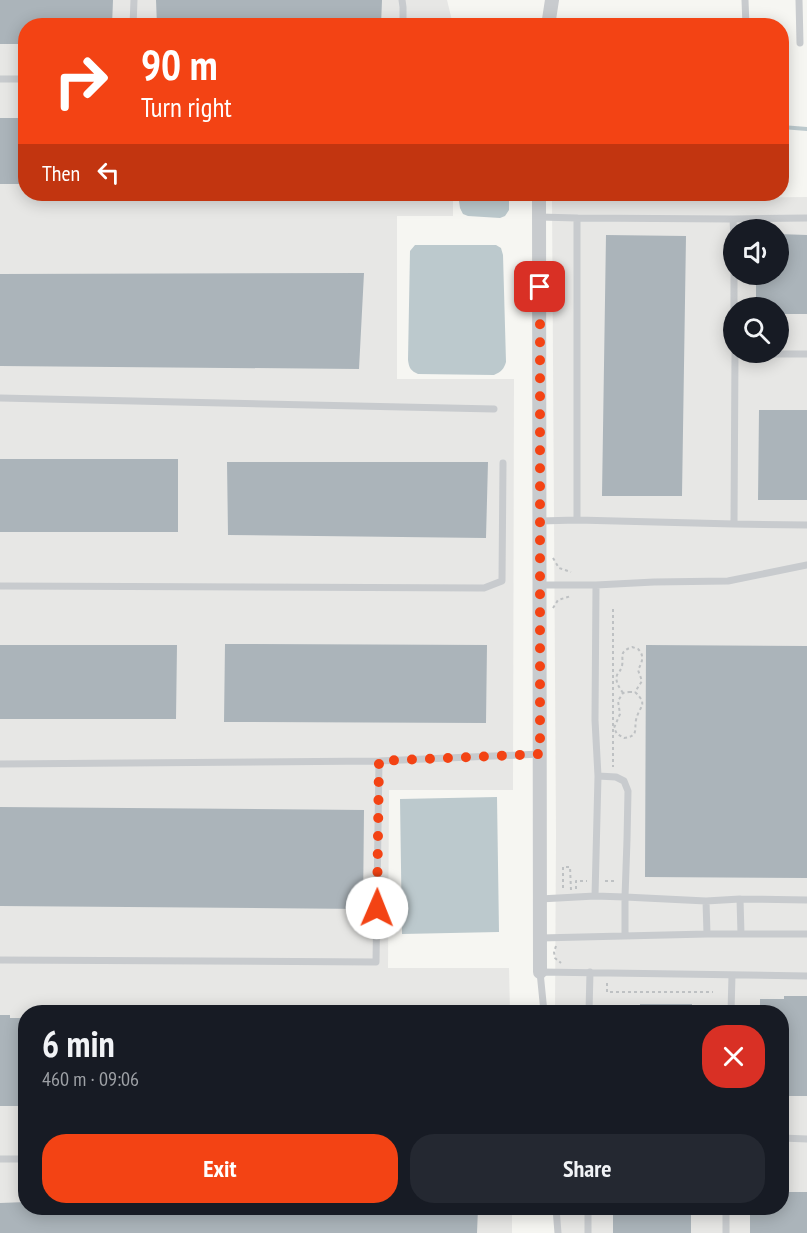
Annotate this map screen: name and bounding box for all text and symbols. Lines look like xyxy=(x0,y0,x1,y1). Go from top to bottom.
text: 90 m xyxy=(141,37,218,92)
icon: right xyxy=(42,42,120,120)
text: Turn right xyxy=(141,90,232,124)
icon: left xyxy=(92,156,125,189)
text: Then xyxy=(42,159,80,187)
map controls xyxy=(723,219,789,363)
button: sound xyxy=(723,219,789,285)
pin xyxy=(514,261,565,312)
icon: arrive xyxy=(523,270,556,303)
button: search xyxy=(723,297,789,363)
position arrow xyxy=(345,876,409,940)
text: 6 min xyxy=(42,1020,115,1067)
button: close xyxy=(702,1025,765,1088)
text: 460 m · 09:06 xyxy=(42,1066,139,1092)
button: Exit xyxy=(42,1134,398,1203)
button: Share xyxy=(410,1134,765,1203)

